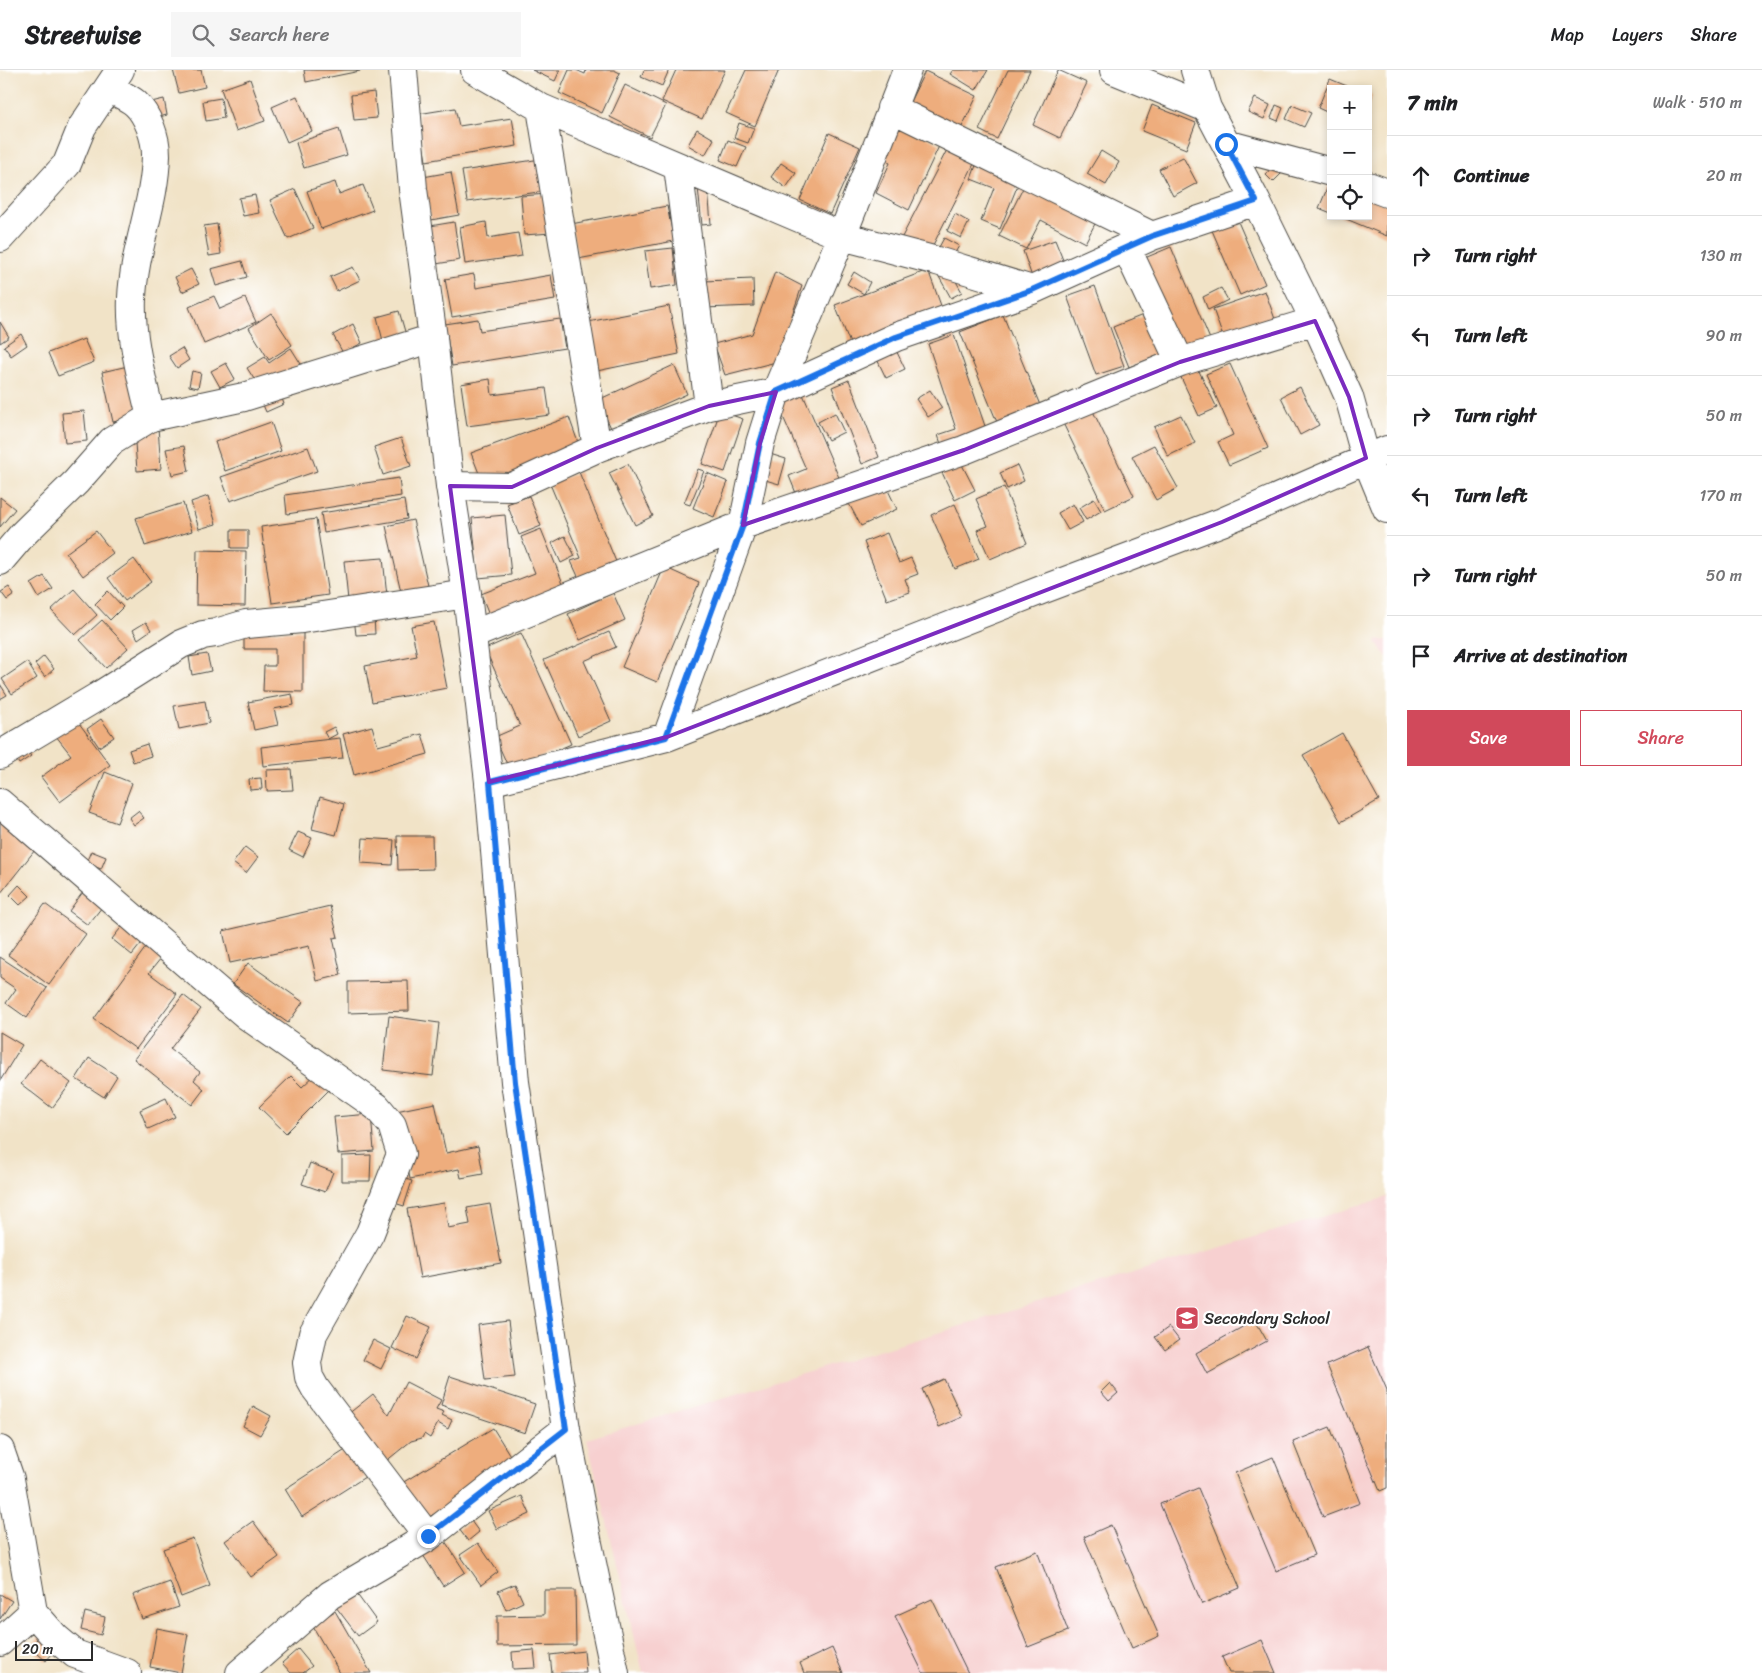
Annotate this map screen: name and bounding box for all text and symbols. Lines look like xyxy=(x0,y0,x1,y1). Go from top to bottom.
search box xyxy=(171,12,521,57)
text: Streetwise xyxy=(25,14,141,56)
text: Search here xyxy=(229,18,329,51)
text: Map xyxy=(1551,19,1584,51)
text: Layers xyxy=(1612,19,1663,51)
text: Share xyxy=(1691,19,1737,51)
icon: search xyxy=(189,21,217,49)
text: 7 min xyxy=(1407,84,1458,122)
map controls xyxy=(1327,85,1372,220)
button: + xyxy=(1327,85,1372,130)
text: Walk · 510 m xyxy=(1653,88,1742,117)
button: − xyxy=(1327,130,1372,175)
route start xyxy=(1215,133,1238,156)
text: Continue xyxy=(1454,159,1530,192)
text: 20 m xyxy=(1706,161,1742,190)
icon: ahead xyxy=(1407,162,1435,190)
button: locate xyxy=(1327,175,1372,220)
text: Turn right xyxy=(1454,239,1536,272)
text: 130 m xyxy=(1700,241,1742,270)
icon: right xyxy=(1407,242,1435,270)
text: Turn left xyxy=(1454,319,1527,352)
text: 90 m xyxy=(1706,321,1742,350)
icon: left xyxy=(1407,322,1435,350)
text: Turn right xyxy=(1454,399,1536,432)
text: 50 m xyxy=(1706,401,1742,430)
icon: right xyxy=(1407,402,1435,430)
text: Turn left xyxy=(1454,479,1527,512)
text: 170 m xyxy=(1699,481,1742,510)
icon: left xyxy=(1407,482,1435,510)
text: Turn right xyxy=(1454,559,1536,592)
text: 50 m xyxy=(1706,561,1742,590)
icon: right xyxy=(1407,562,1435,590)
text: Arrive at destination xyxy=(1454,639,1627,672)
icon: arrive xyxy=(1407,642,1435,670)
button: Save xyxy=(1407,710,1570,766)
button: Share xyxy=(1580,710,1742,766)
place label: Secondary School xyxy=(1204,1304,1330,1333)
school or university icon: Secondary School xyxy=(1174,1305,1200,1331)
route end xyxy=(417,1525,440,1548)
text: 20 m xyxy=(22,1637,53,1662)
scale bar xyxy=(15,1638,92,1661)

